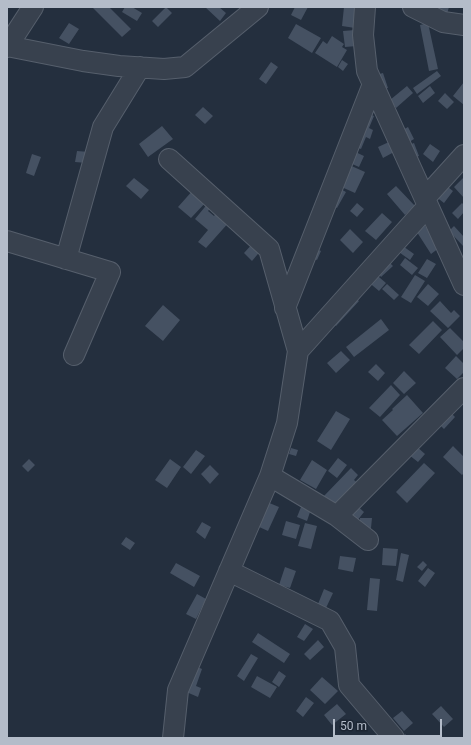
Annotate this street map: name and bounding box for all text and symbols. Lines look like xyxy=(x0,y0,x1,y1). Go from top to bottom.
scale bar xyxy=(335,711,444,737)
text: 50 m xyxy=(340,719,367,733)

